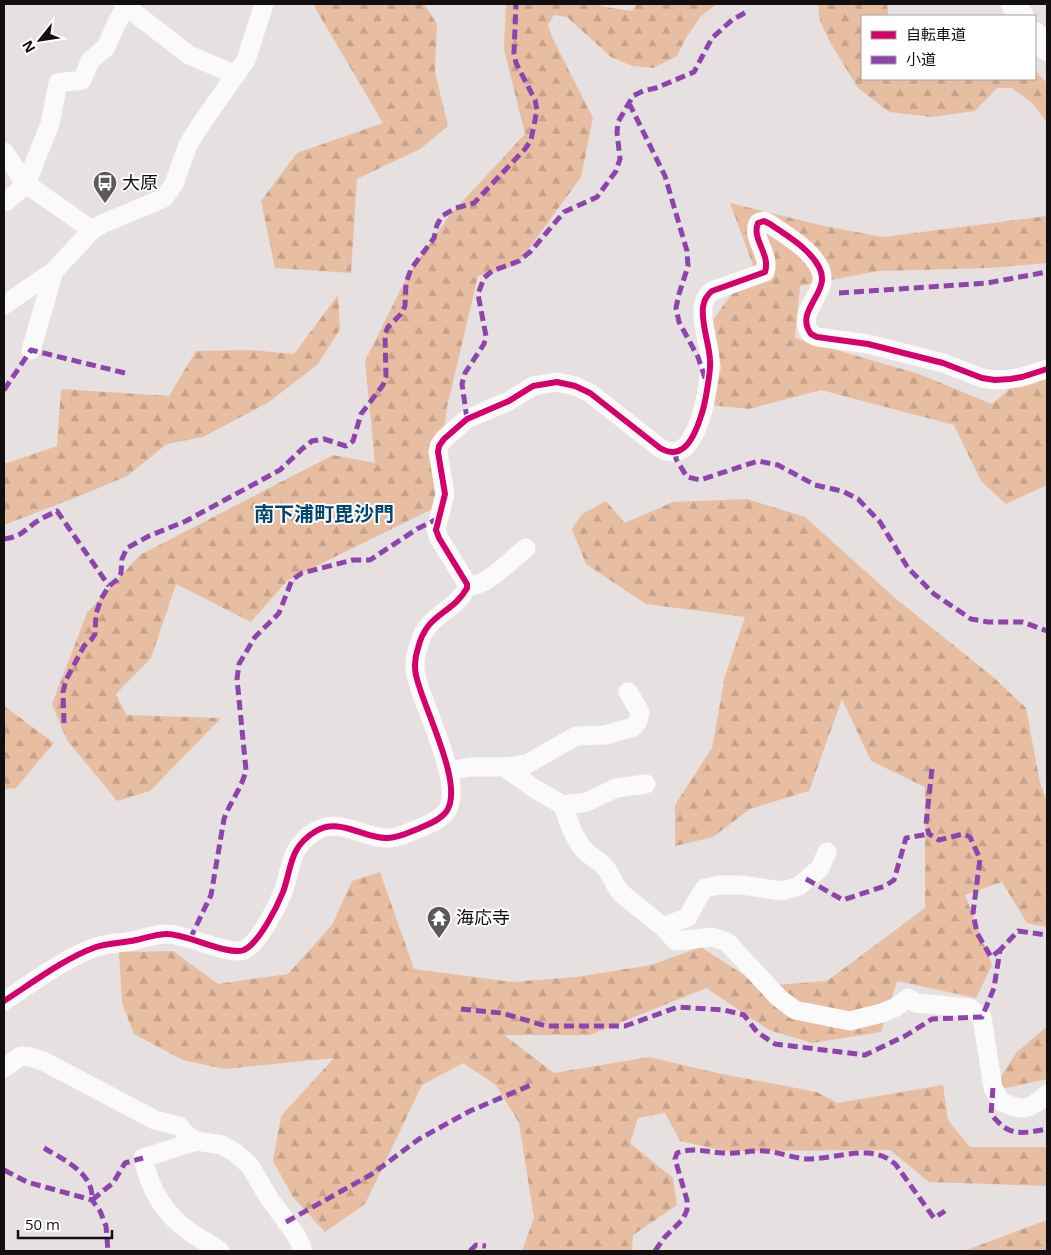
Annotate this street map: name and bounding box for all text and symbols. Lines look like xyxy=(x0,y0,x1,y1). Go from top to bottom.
north arrow xyxy=(15,15,65,65)
legend xyxy=(861,15,1036,80)
text: 自転車道 xyxy=(906,24,966,44)
text: N xyxy=(17,37,39,56)
text: 小道 xyxy=(906,49,936,69)
bus stop icon: 大原 xyxy=(92,170,118,204)
place label: 大原 xyxy=(122,170,158,194)
district label: 南下浦町毘沙門 xyxy=(254,500,394,527)
temple icon: 海応寺 xyxy=(426,905,452,939)
place label: 海応寺 xyxy=(456,905,510,929)
scale bar xyxy=(18,1208,111,1240)
text: 50 m xyxy=(25,1214,60,1234)

